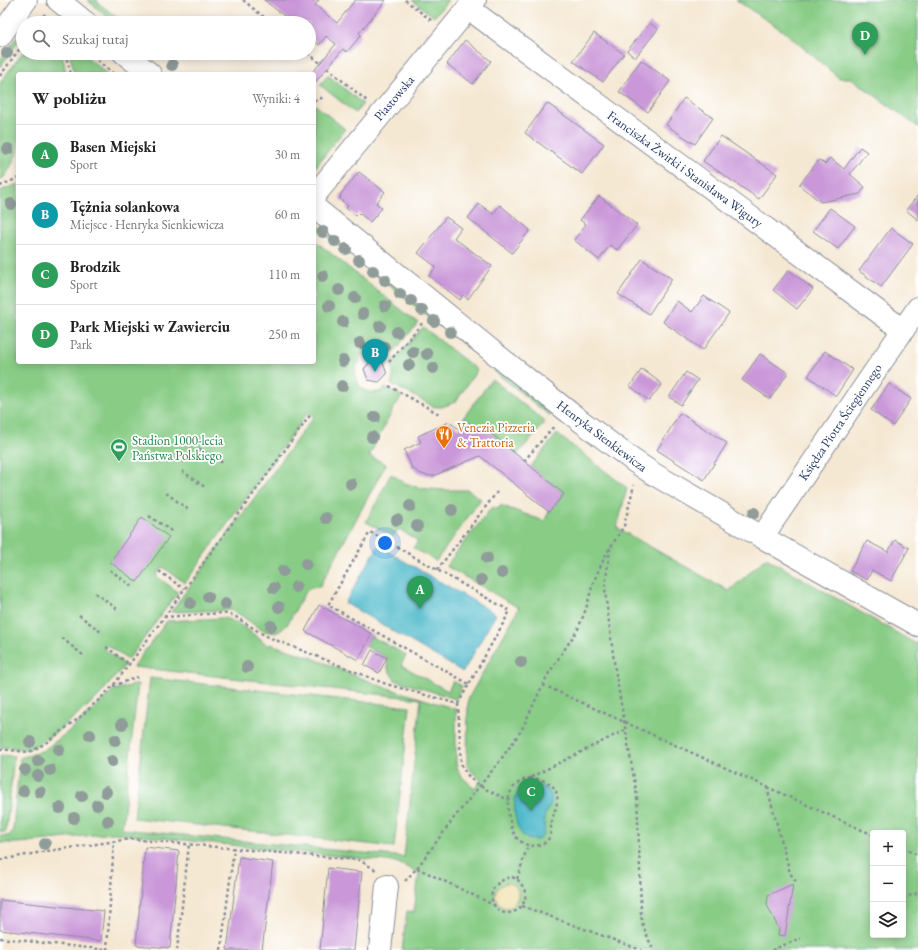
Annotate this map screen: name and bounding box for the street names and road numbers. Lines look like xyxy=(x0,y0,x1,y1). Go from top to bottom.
street label: Piastowska xyxy=(370,71,419,124)
street label: Franciszka Żwirki i Stanisława Wigury xyxy=(604,107,766,231)
street label: Księdza Piotra Ściegiennego xyxy=(794,360,886,484)
street label: Henryka Sienkiewicza xyxy=(553,396,651,476)

